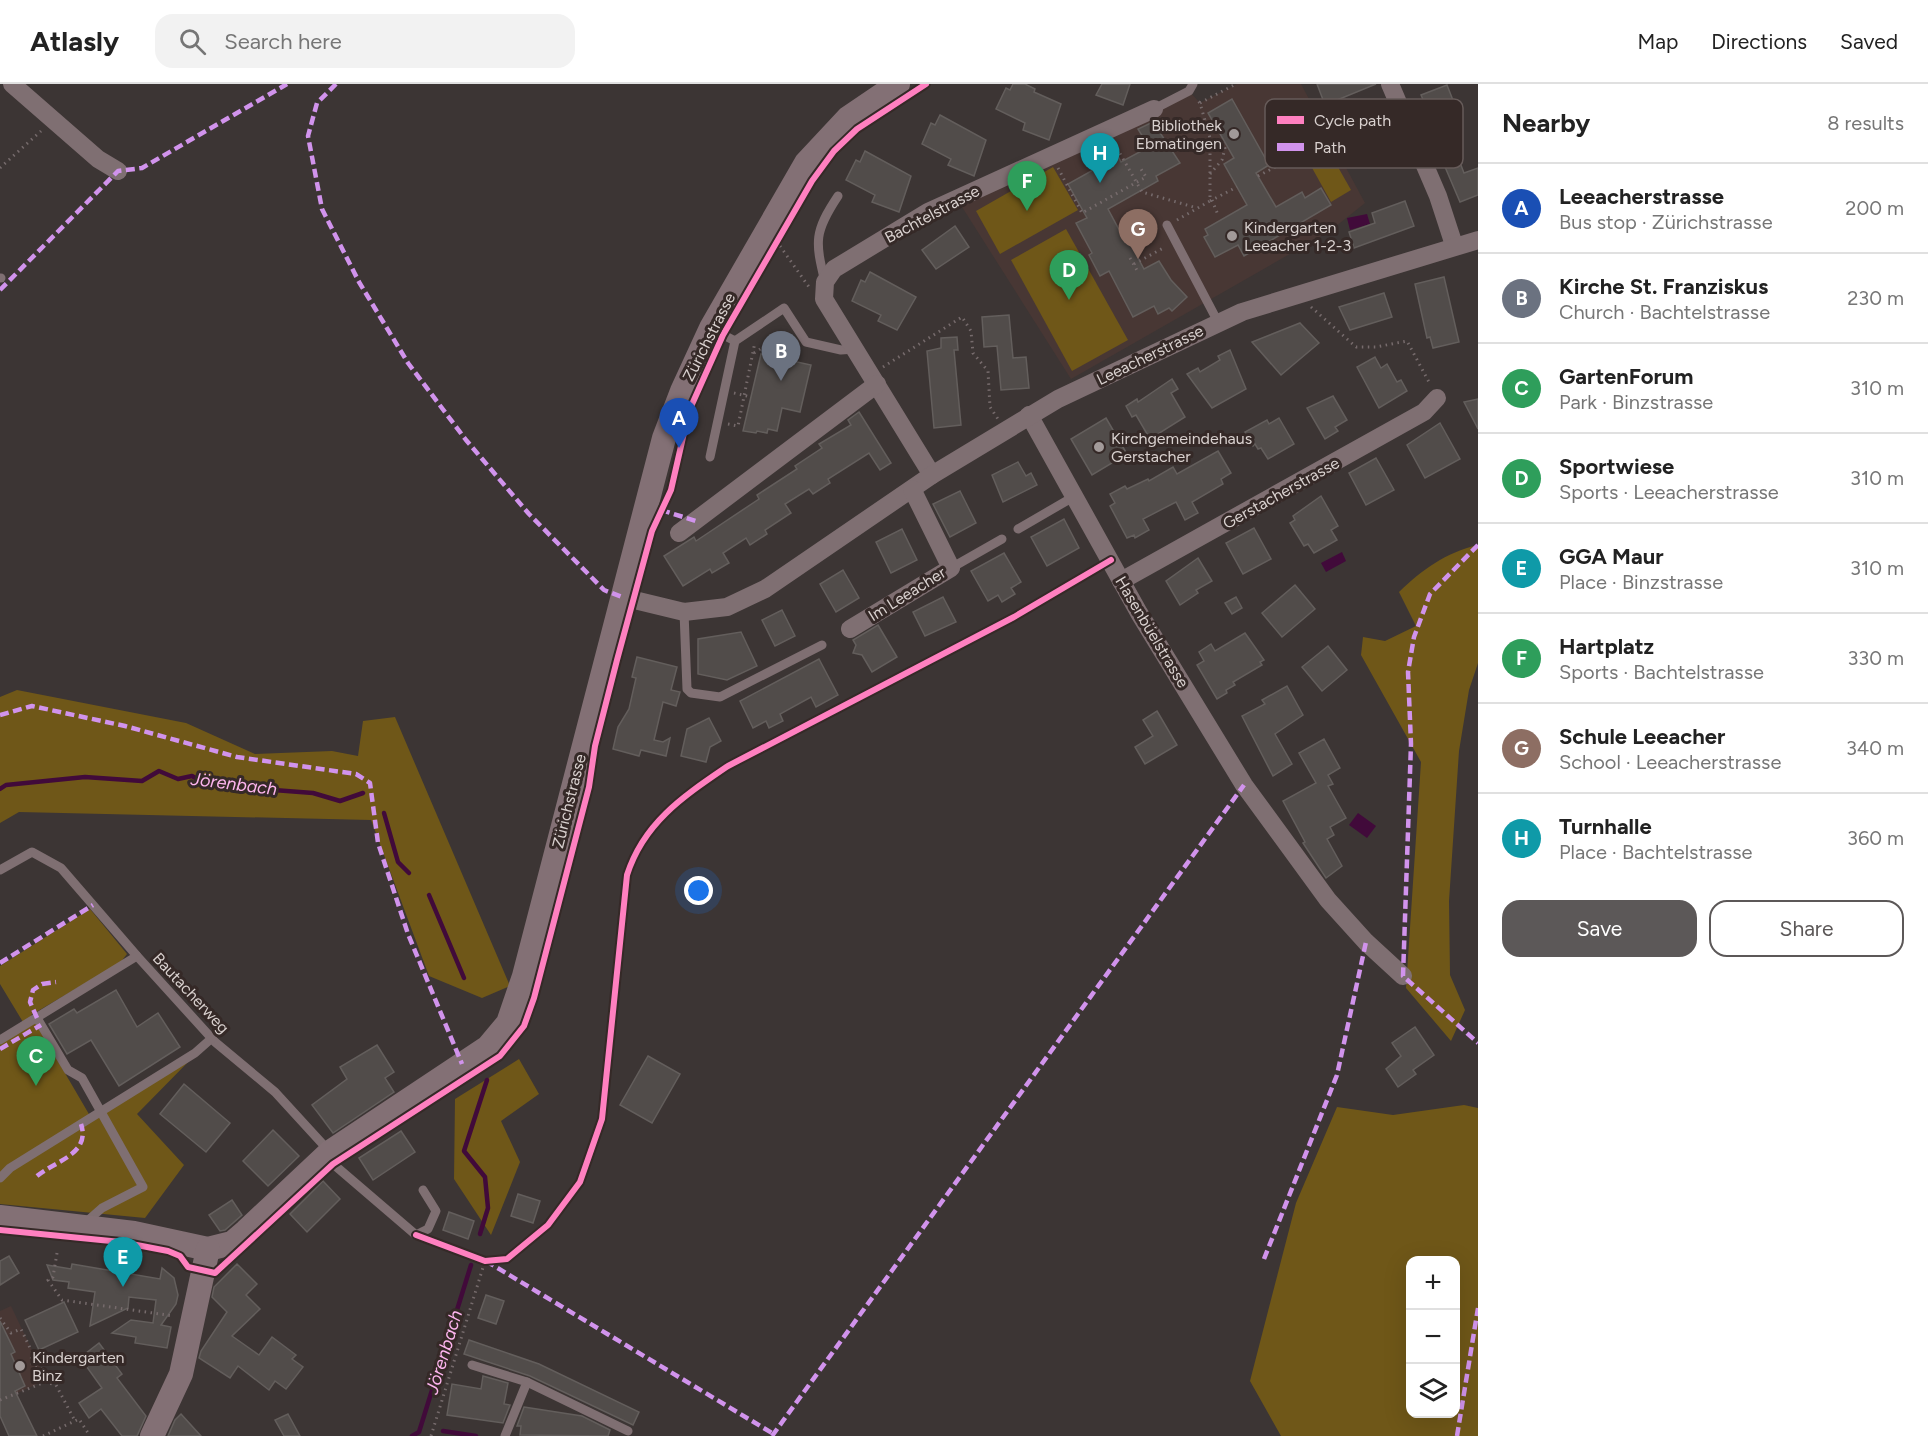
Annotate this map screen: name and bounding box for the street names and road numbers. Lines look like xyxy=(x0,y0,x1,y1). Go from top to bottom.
street label: Bachtelstrasse xyxy=(881,181,983,247)
street label: Zürichstrasse xyxy=(679,289,740,384)
street label: Leeacherstrasse xyxy=(1094,321,1207,389)
street label: Gerstacherstrasse xyxy=(1219,453,1343,533)
street label: Im Leeacher xyxy=(865,562,950,625)
street label: Hasenbüelstrasse xyxy=(1111,573,1193,691)
street label: Zürichstrasse xyxy=(548,752,590,850)
street label: Bautacherweg xyxy=(149,949,233,1037)

